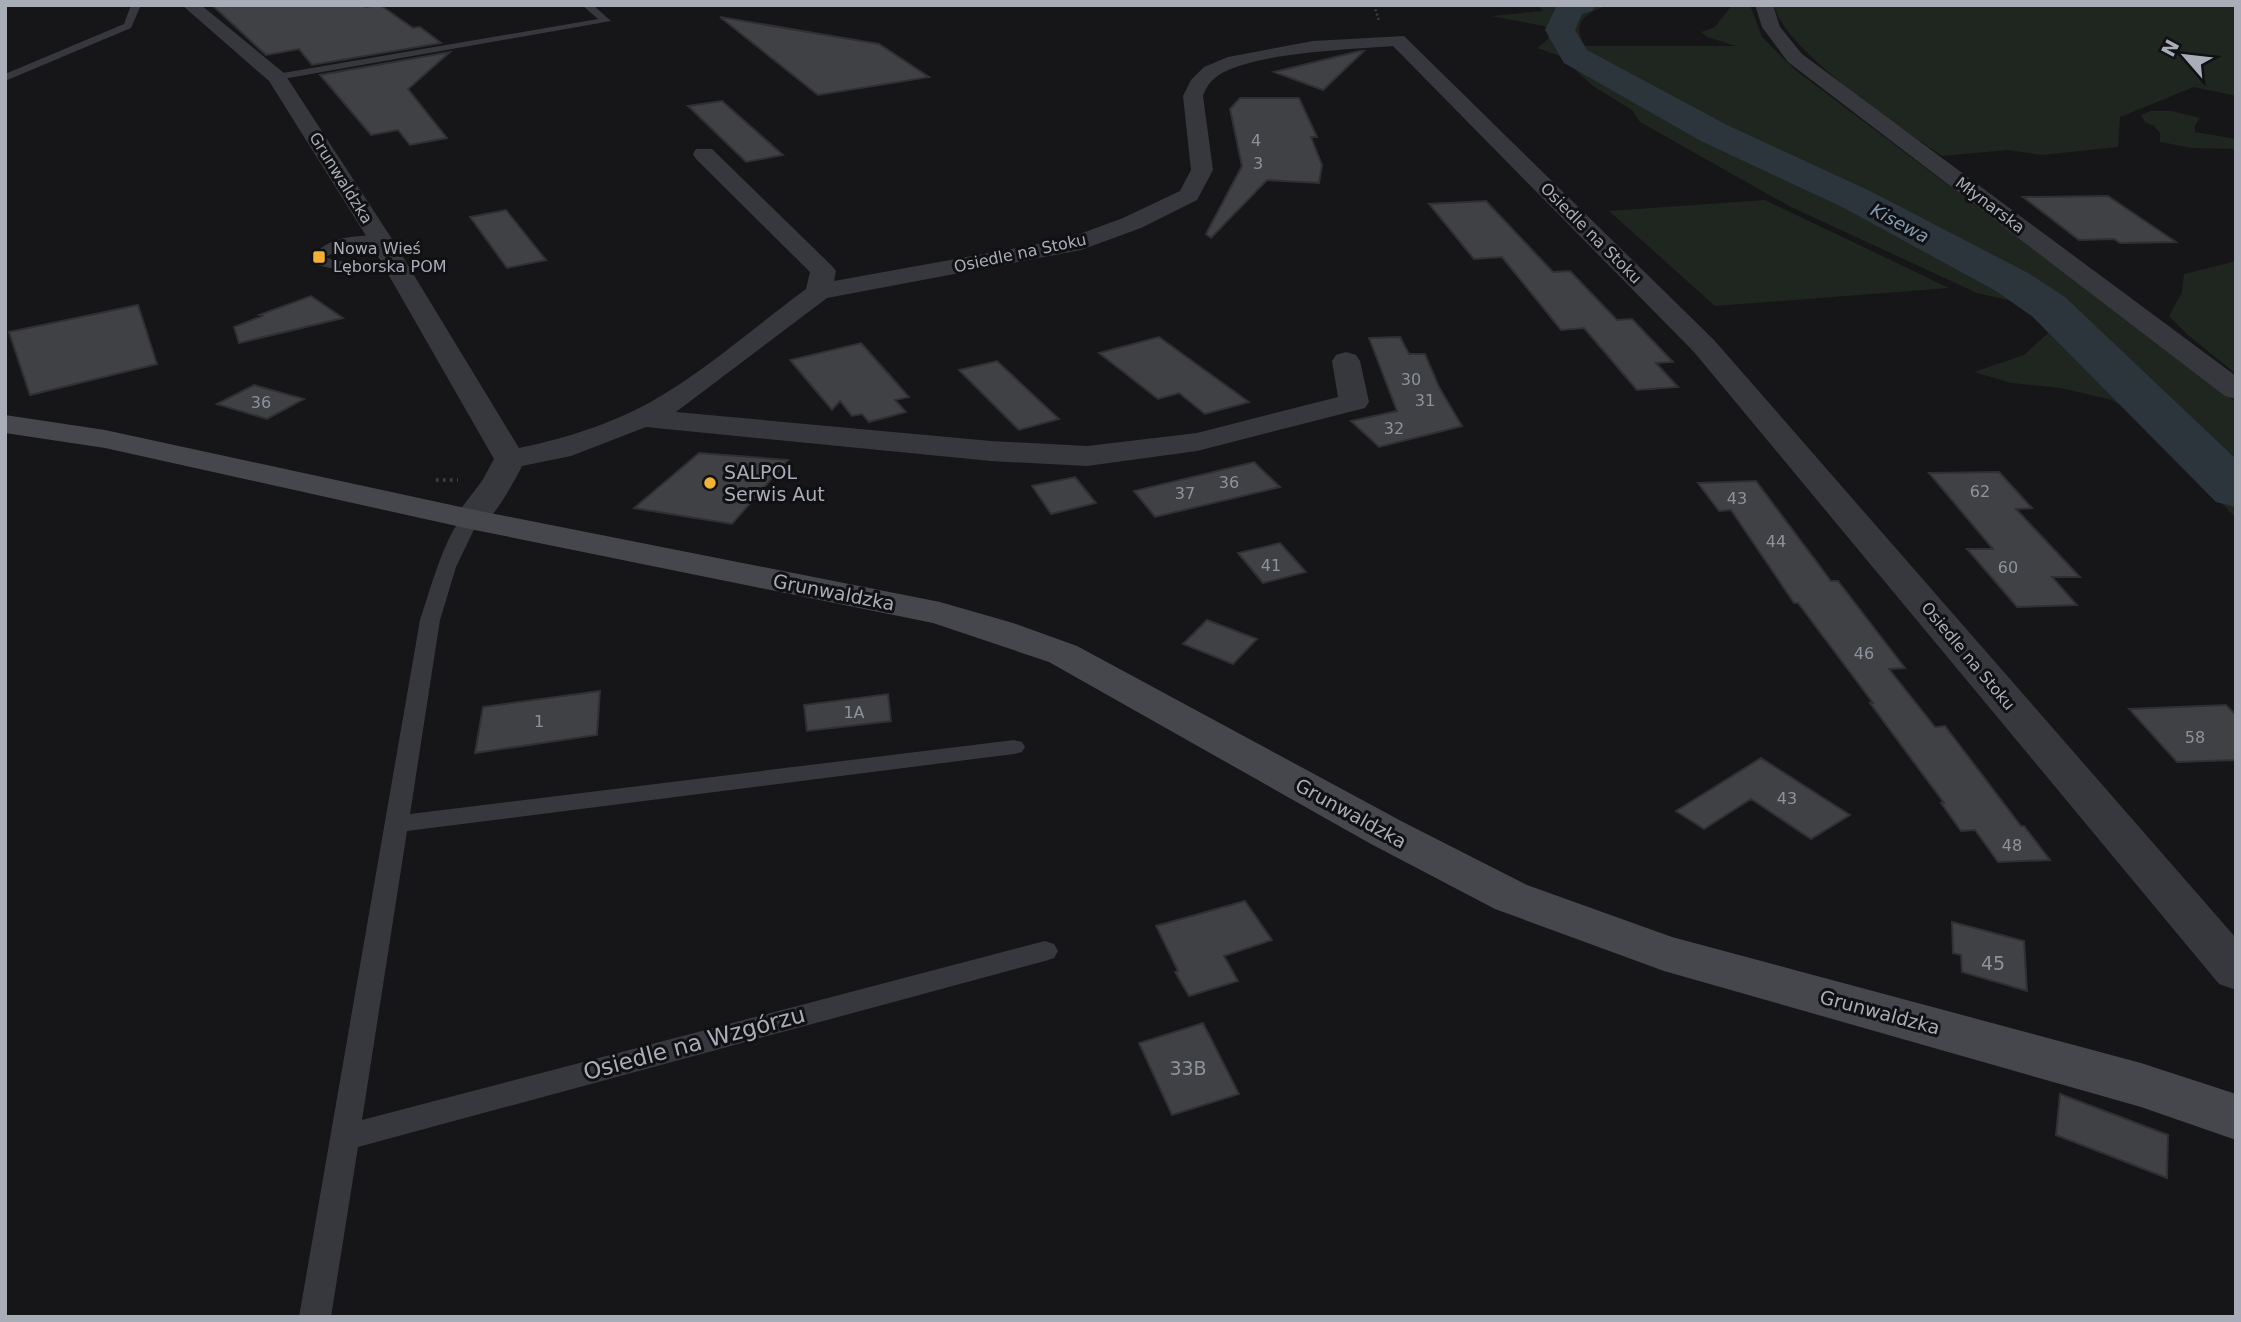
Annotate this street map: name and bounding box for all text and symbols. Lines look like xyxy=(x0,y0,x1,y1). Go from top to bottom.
north arrow xyxy=(2150,21,2220,91)
text: N xyxy=(2157,36,2183,60)
street label: Grunwaldzka xyxy=(305,129,377,227)
house number: 4 xyxy=(1251,131,1261,150)
house number: 3 xyxy=(1253,154,1263,173)
street label: Młynarska xyxy=(1952,173,2028,237)
street label: Osiedle na Stoku xyxy=(1537,179,1645,287)
water label: Kisewa xyxy=(1867,199,1933,247)
street label: Osiedle na Stoku xyxy=(952,230,1088,276)
place label: Nowa Wieś Lęborska POM xyxy=(333,239,447,276)
marker: Nowa Wieś Lęborska POM xyxy=(311,249,327,265)
house number: 30 xyxy=(1401,370,1421,389)
house number: 31 xyxy=(1415,391,1435,410)
house number: 36 xyxy=(251,393,271,412)
house number: 32 xyxy=(1384,419,1404,438)
place label: SALPOL Serwis Aut xyxy=(724,461,825,505)
house number: 36 xyxy=(1219,473,1239,492)
marker: SALPOL Serwis Aut xyxy=(702,475,718,491)
house number: 62 xyxy=(1970,482,1990,501)
house number: 37 xyxy=(1175,484,1195,503)
house number: 43 xyxy=(1727,489,1747,508)
house number: 44 xyxy=(1766,532,1786,551)
house number: 41 xyxy=(1261,556,1281,575)
house number: 60 xyxy=(1998,558,2018,577)
street label: Grunwaldzka xyxy=(771,569,897,615)
street label: Osiedle na Stoku xyxy=(1917,598,2019,714)
house number: 46 xyxy=(1854,644,1874,663)
house number: 1A xyxy=(843,703,865,722)
house number: 1 xyxy=(534,712,544,731)
house number: 58 xyxy=(2185,728,2205,747)
street label: Grunwaldzka xyxy=(1292,773,1410,853)
house number: 43 xyxy=(1777,789,1797,808)
house number: 48 xyxy=(2002,836,2022,855)
house number: 45 xyxy=(1981,952,2005,974)
street label: Grunwaldzka xyxy=(1818,985,1942,1039)
street label: Osiedle na Wzgórzu xyxy=(580,1001,808,1085)
house number: 33B xyxy=(1169,1057,1207,1079)

